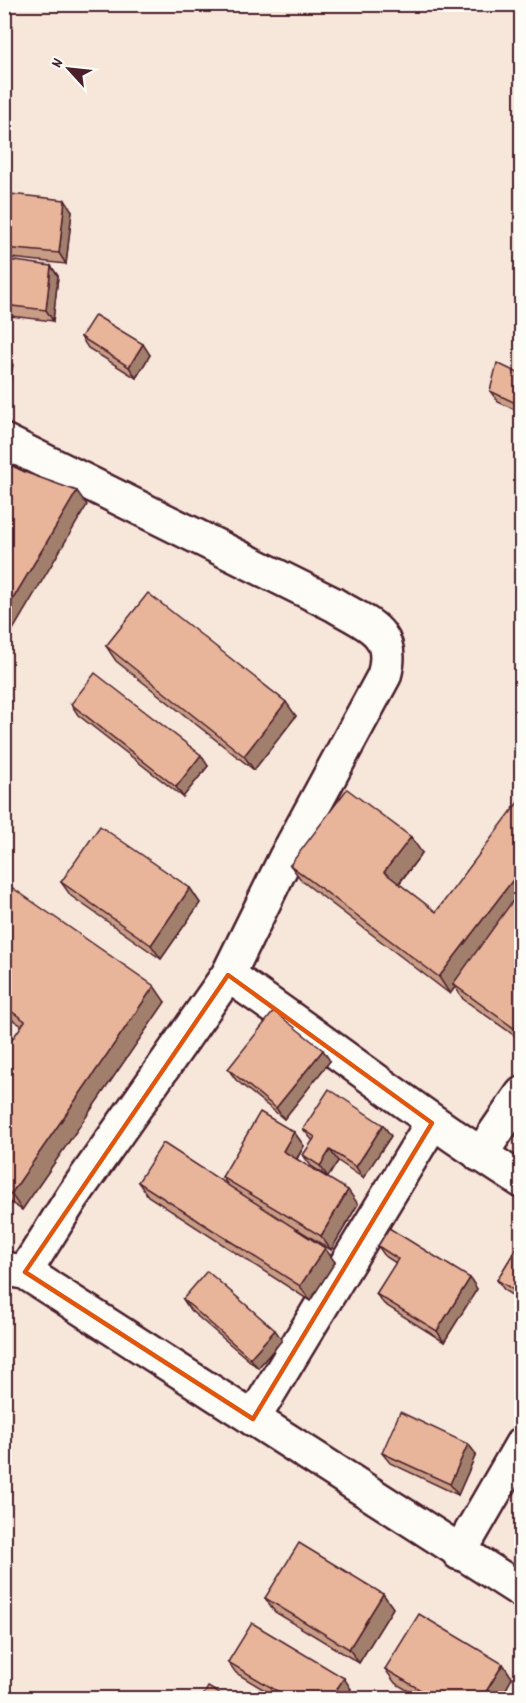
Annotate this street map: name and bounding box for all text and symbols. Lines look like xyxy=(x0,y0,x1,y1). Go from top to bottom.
north arrow xyxy=(39,39,99,99)
text: N xyxy=(46,54,70,72)

